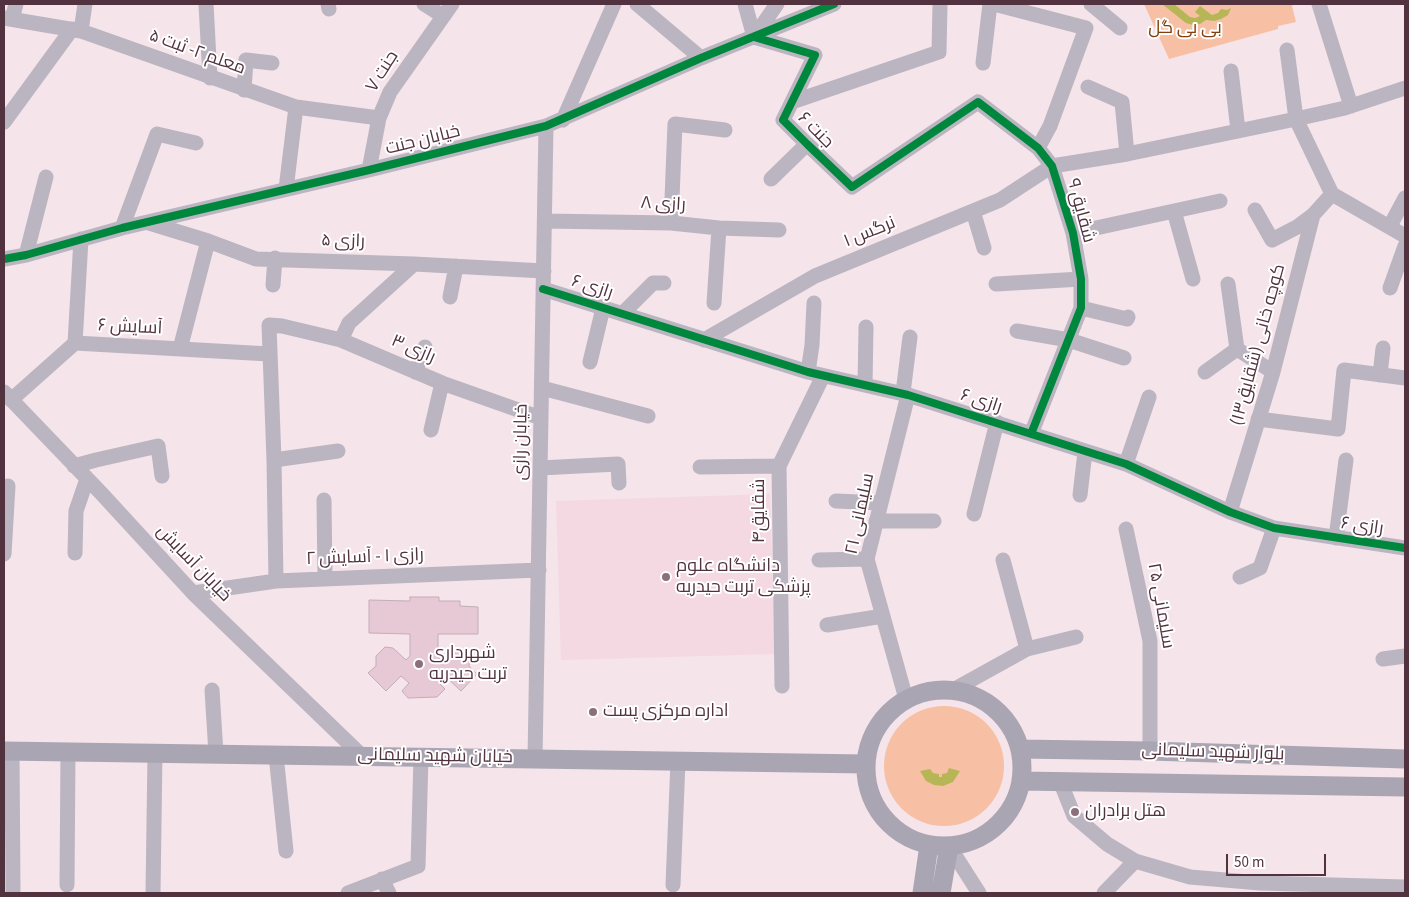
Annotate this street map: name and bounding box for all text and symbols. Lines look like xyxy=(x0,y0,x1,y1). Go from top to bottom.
park label: بی بی گل xyxy=(1148,18,1222,40)
street label: معلم ۲- ثبت ۵ xyxy=(146,26,248,80)
street label: جنت ۷ xyxy=(362,47,404,97)
street label: جنت ۶ xyxy=(792,108,838,154)
street label: خیابان جنت xyxy=(383,121,463,161)
street label: شقایق ۹ xyxy=(1061,177,1099,245)
street label: رازی ۸ xyxy=(640,193,686,217)
street label: نرگس ۱ xyxy=(841,213,899,253)
street label: رازی ۵ xyxy=(321,230,365,254)
street label: کوچه خانی (شقایق۱۳) xyxy=(1227,262,1291,428)
street label: رازی ۶ xyxy=(568,271,616,305)
street label: آسایش ۶ xyxy=(97,316,163,340)
street label: رازی ۳ xyxy=(388,331,438,369)
street label: رازی ۶ xyxy=(957,385,1005,419)
street label: خیابان رازی xyxy=(511,403,533,481)
street label: سلیمانی ۲۱ xyxy=(842,471,880,557)
street label: شقایق۴ xyxy=(749,479,771,543)
street label: رازی ۶ xyxy=(1339,513,1385,541)
street label: خیابان آسایش xyxy=(151,521,235,607)
street label: رازی ۱ - آسایش ۲ xyxy=(306,545,424,571)
place label: دانشگاه علوم پزشکی تربت حیدریه xyxy=(676,556,811,598)
street label: سلیمانی ۲۵ xyxy=(1142,561,1178,651)
marker: دانشگاه علوم پزشکی تربت حیدریه xyxy=(660,571,672,583)
place label: شهرداری تربت حیدریه xyxy=(429,643,507,686)
marker: شهرداری تربت حیدریه xyxy=(413,658,425,670)
place label: اداره مرکزی پست xyxy=(603,701,729,723)
marker: اداره مرکزی پست xyxy=(587,706,599,718)
street label: بلوار شهید سلیمانی xyxy=(1141,740,1285,766)
street label: خیابان شهید سلیمانی xyxy=(357,745,513,769)
place label: هتل برادران xyxy=(1085,801,1166,823)
marker: هتل برادران xyxy=(1069,806,1081,818)
scale bar xyxy=(1229,844,1329,876)
text: 50 m xyxy=(1234,852,1264,873)

